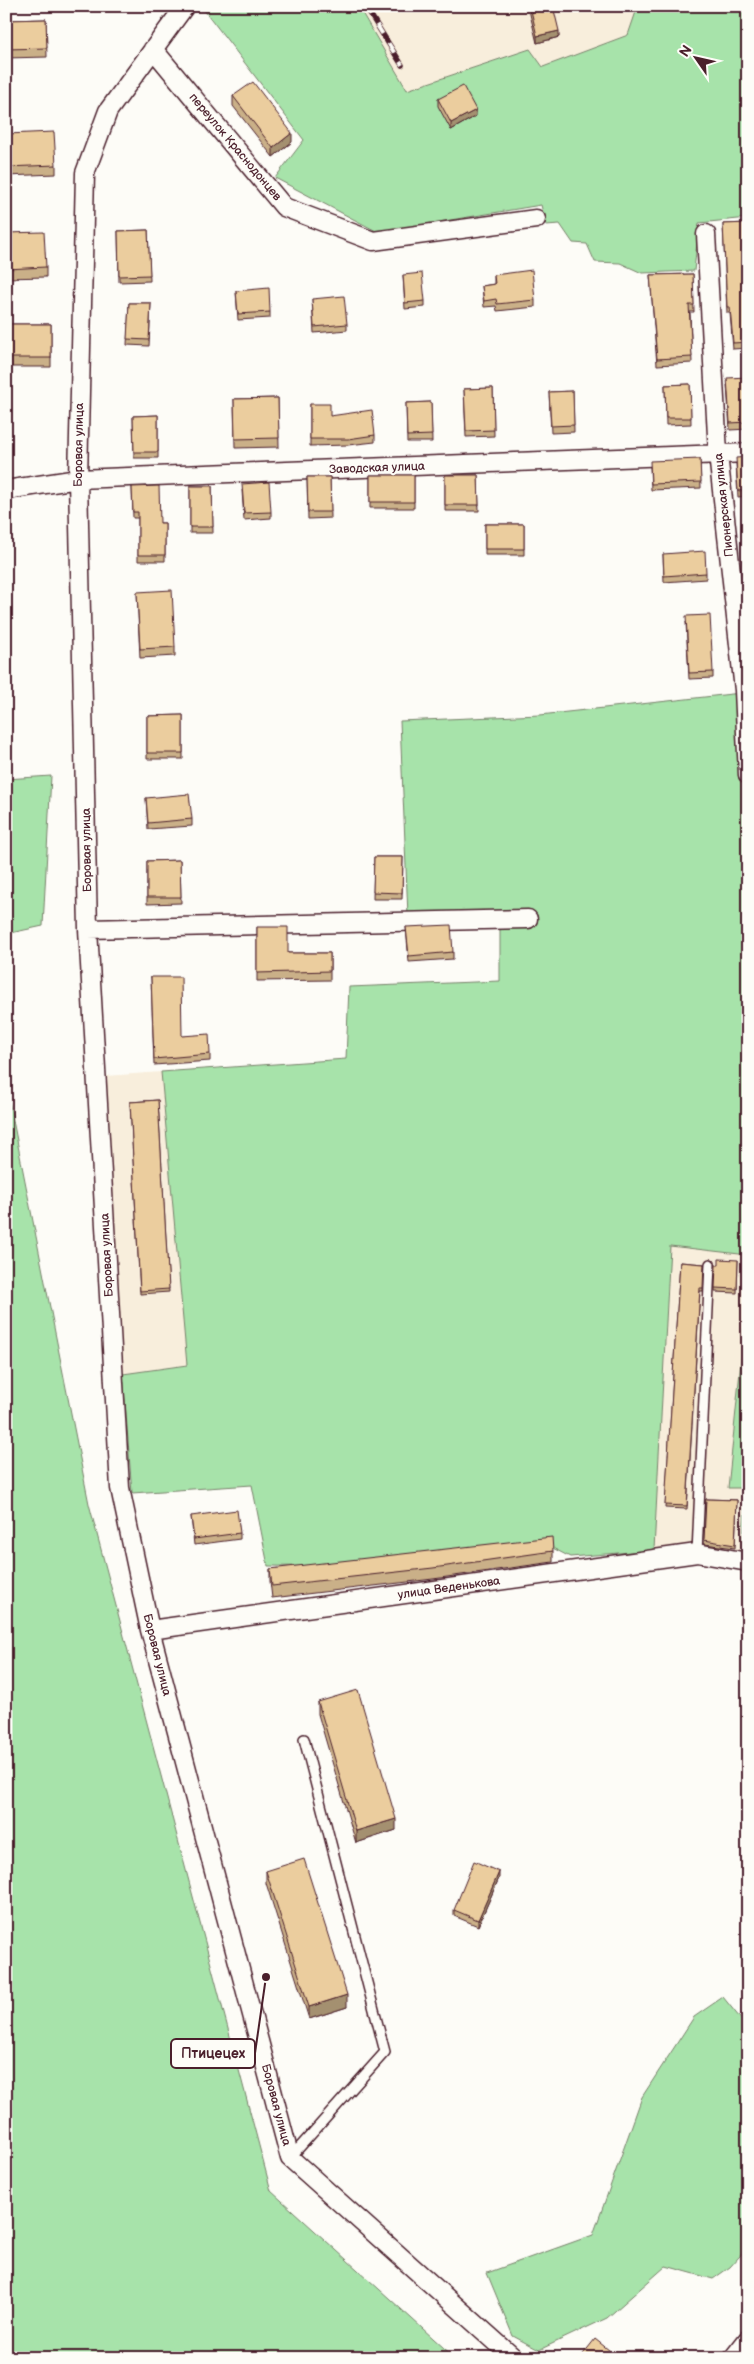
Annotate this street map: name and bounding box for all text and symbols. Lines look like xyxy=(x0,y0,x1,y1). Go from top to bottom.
north arrow xyxy=(672,32,722,82)
text: N xyxy=(676,42,696,60)
street label: переулок Краснодонцев xyxy=(186,90,285,204)
street label: Боровая улица xyxy=(71,403,87,487)
street label: Пионерская улица xyxy=(711,452,737,558)
street label: Заводская улица xyxy=(329,459,425,477)
street label: Боровая улица xyxy=(79,808,95,892)
street label: Боровая улица xyxy=(97,1213,117,1297)
street label: улица Веденькова xyxy=(397,1573,501,1603)
street label: Боровая улица xyxy=(140,1612,174,1698)
callout: Птицецех xyxy=(171,2039,255,2068)
text: Птицецех xyxy=(181,2045,246,2062)
street label: Боровая улица xyxy=(258,2062,294,2148)

